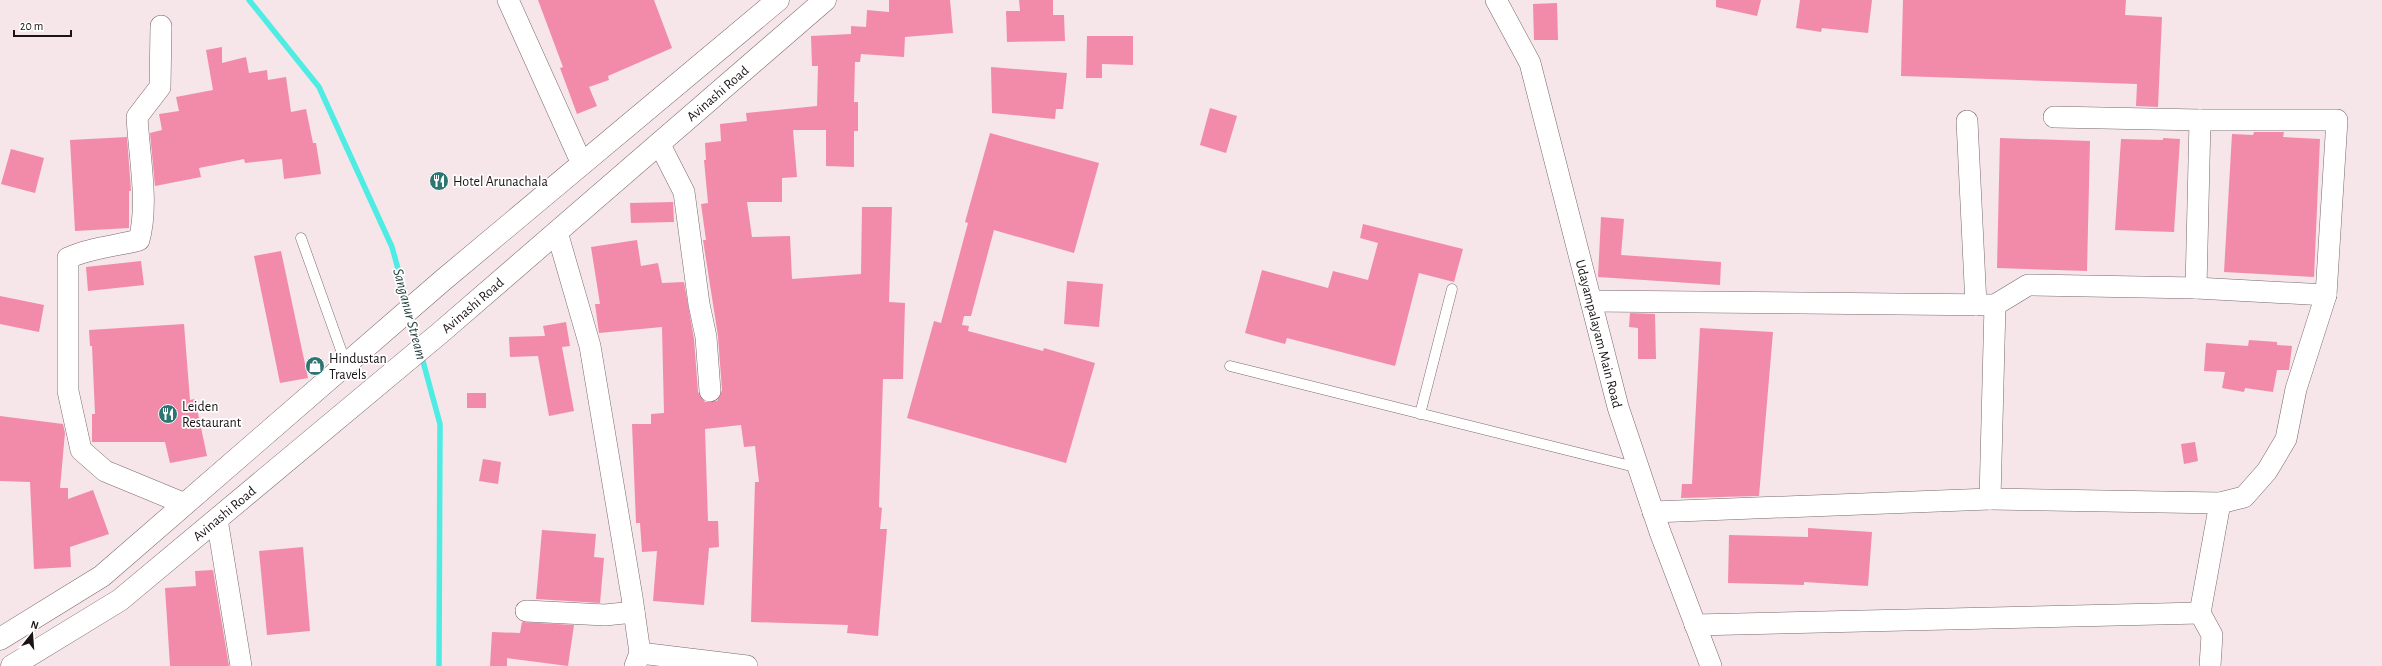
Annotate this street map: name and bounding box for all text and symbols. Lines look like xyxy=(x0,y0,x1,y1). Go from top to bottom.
scale bar xyxy=(14,12,71,38)
text: 20 m xyxy=(20,20,43,32)
street label: Avinashi Road xyxy=(684,63,752,124)
restaurant icon: Hotel Arunachala xyxy=(428,170,450,192)
place label: Hotel Arunachala xyxy=(453,175,548,189)
street label: Udayampalayam Main Road xyxy=(1573,258,1624,409)
water label: Sanganur Stream xyxy=(390,267,429,361)
street label: Avinashi Road xyxy=(439,275,507,336)
place label: Hindustan Travels xyxy=(329,352,387,382)
shop icon: Hindustan Travels xyxy=(304,355,326,377)
place label: Leiden Restaurant xyxy=(182,400,242,430)
restaurant icon: Leiden Restaurant xyxy=(157,403,179,425)
street label: Avinashi Road xyxy=(191,484,259,544)
north arrow xyxy=(12,614,52,654)
text: N xyxy=(30,619,40,631)

